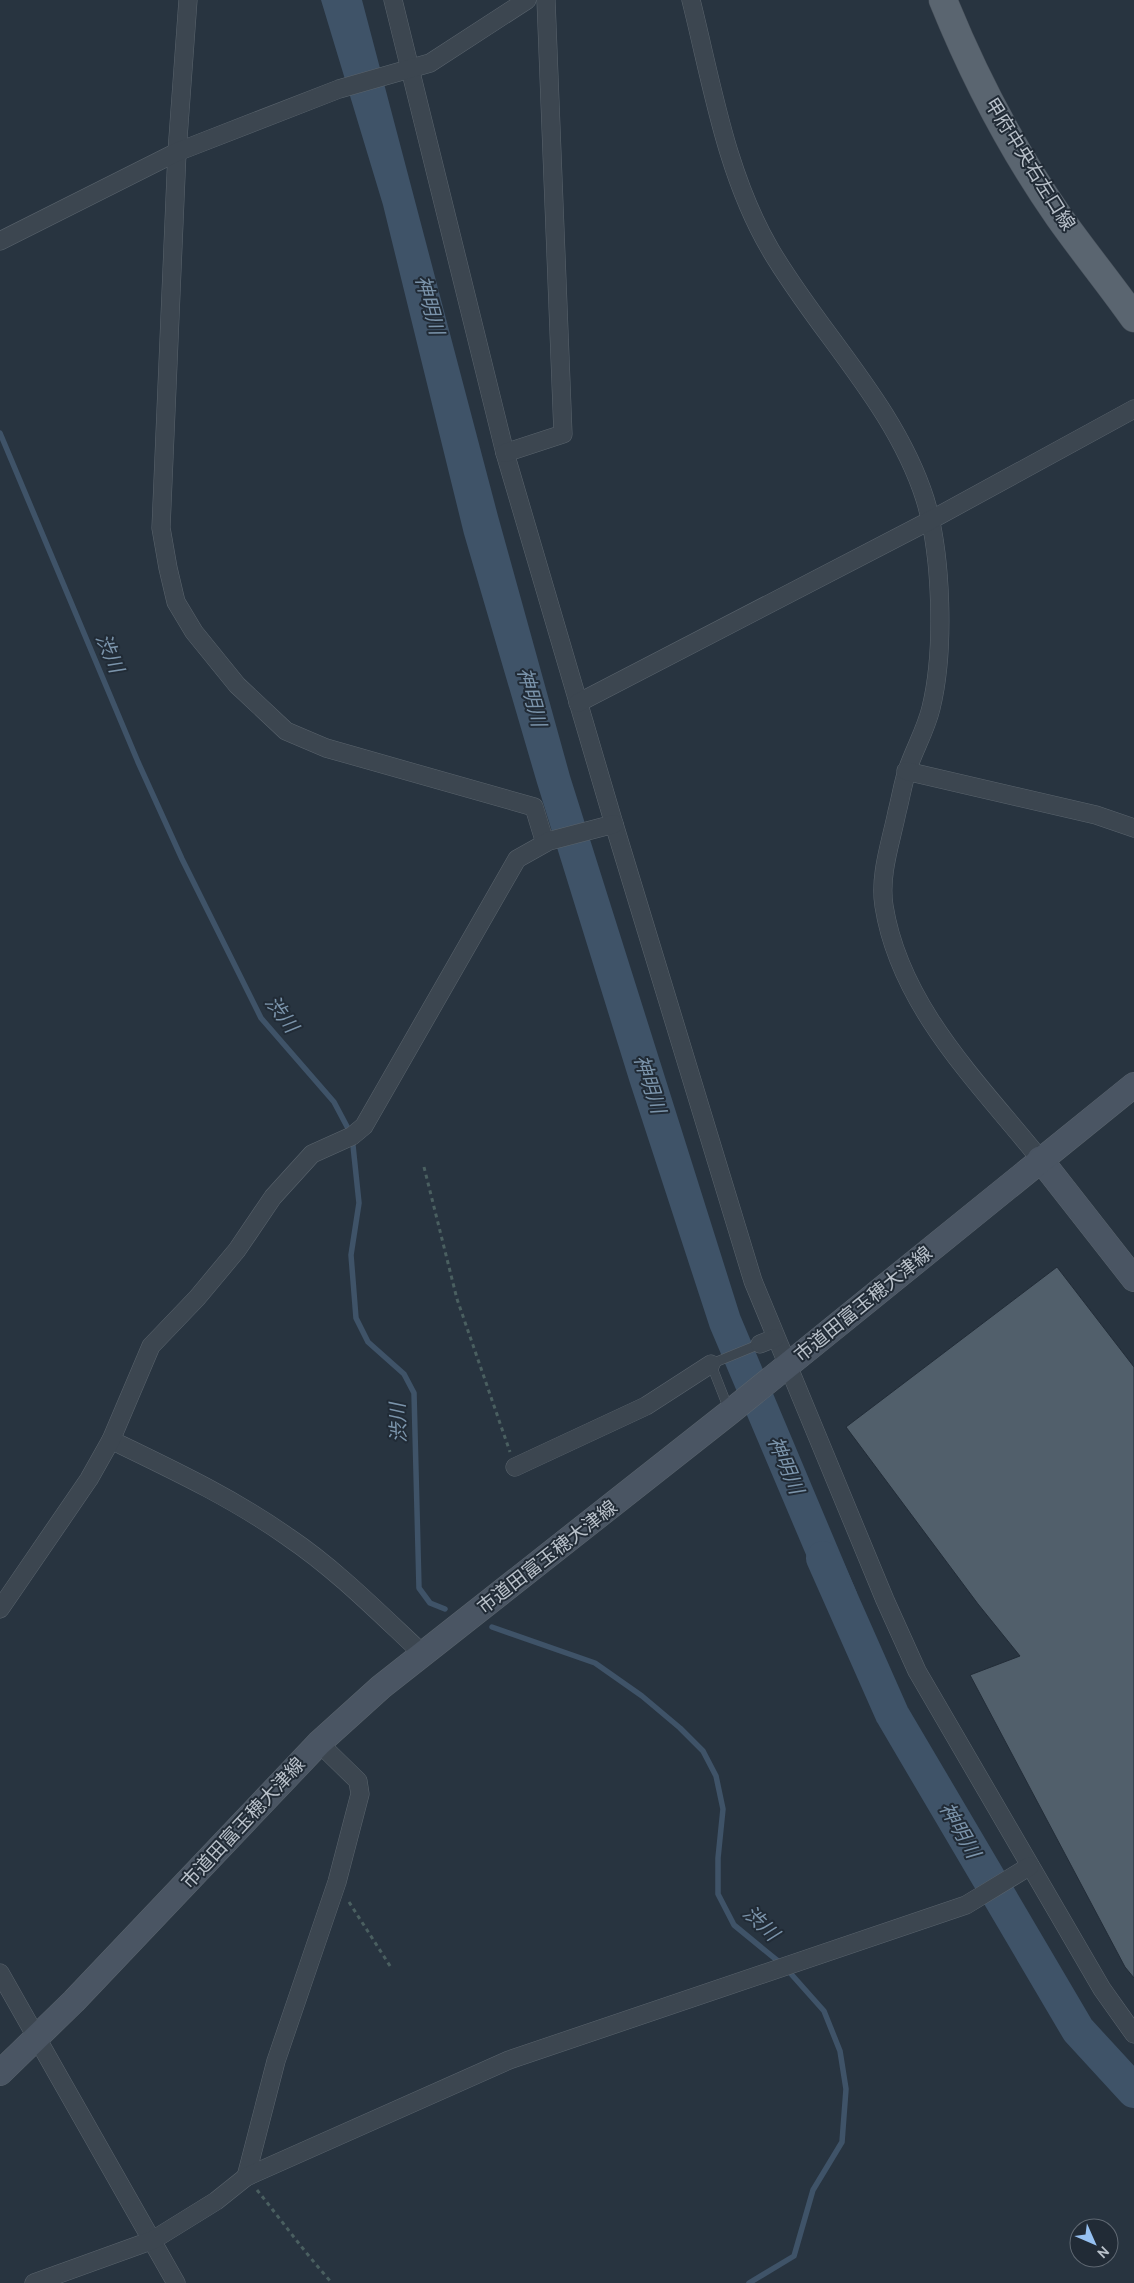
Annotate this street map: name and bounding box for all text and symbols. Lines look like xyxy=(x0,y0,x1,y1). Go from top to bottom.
street label: 甲府中央右左口線 xyxy=(980,93,1080,235)
water label: 神明川 xyxy=(411,273,450,339)
water label: 渋川 xyxy=(91,630,130,678)
water label: 神明川 xyxy=(513,665,552,731)
water label: 渋川 xyxy=(261,991,305,1039)
water label: 神明川 xyxy=(629,1052,671,1118)
street label: 市道田富玉穂大津線 xyxy=(789,1241,937,1367)
water label: 渋川 xyxy=(385,1401,411,1443)
water label: 神明川 xyxy=(763,1433,810,1499)
street label: 市道田富玉穂大津線 xyxy=(473,1495,621,1619)
street label: 市道田富玉穂大津線 xyxy=(176,1753,310,1893)
water label: 神明川 xyxy=(935,1798,986,1864)
water label: 渋川 xyxy=(738,1900,785,1947)
north arrow xyxy=(1069,2218,1119,2268)
text: N xyxy=(1093,2242,1113,2262)

